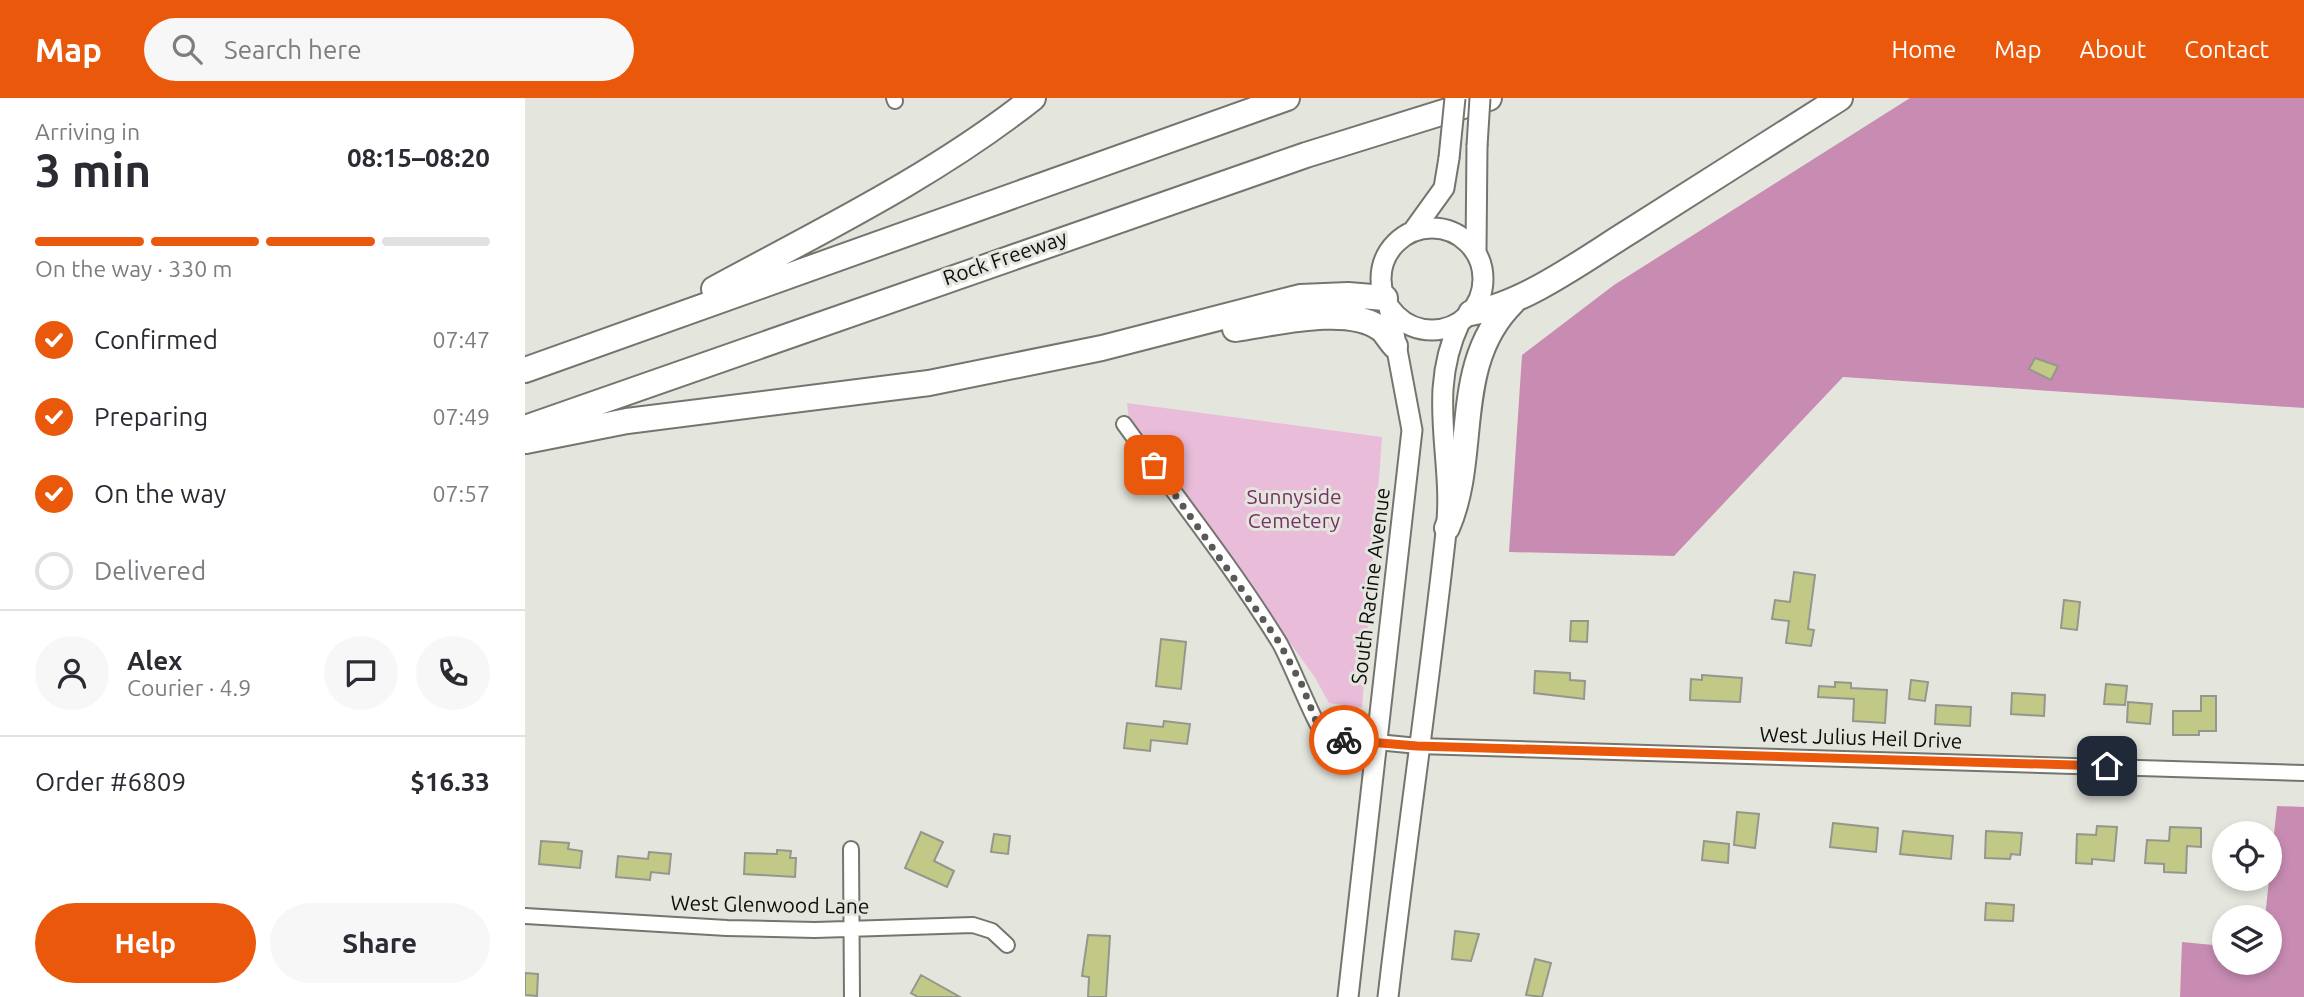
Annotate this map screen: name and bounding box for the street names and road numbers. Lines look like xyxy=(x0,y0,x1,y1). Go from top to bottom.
street label: Rock Freeway xyxy=(940,225,1070,289)
street label: South Racine Avenue xyxy=(1346,486,1394,686)
street label: West Julius Heil Drive xyxy=(1759,721,1963,753)
street label: West Glenwood Lane xyxy=(670,890,870,918)

